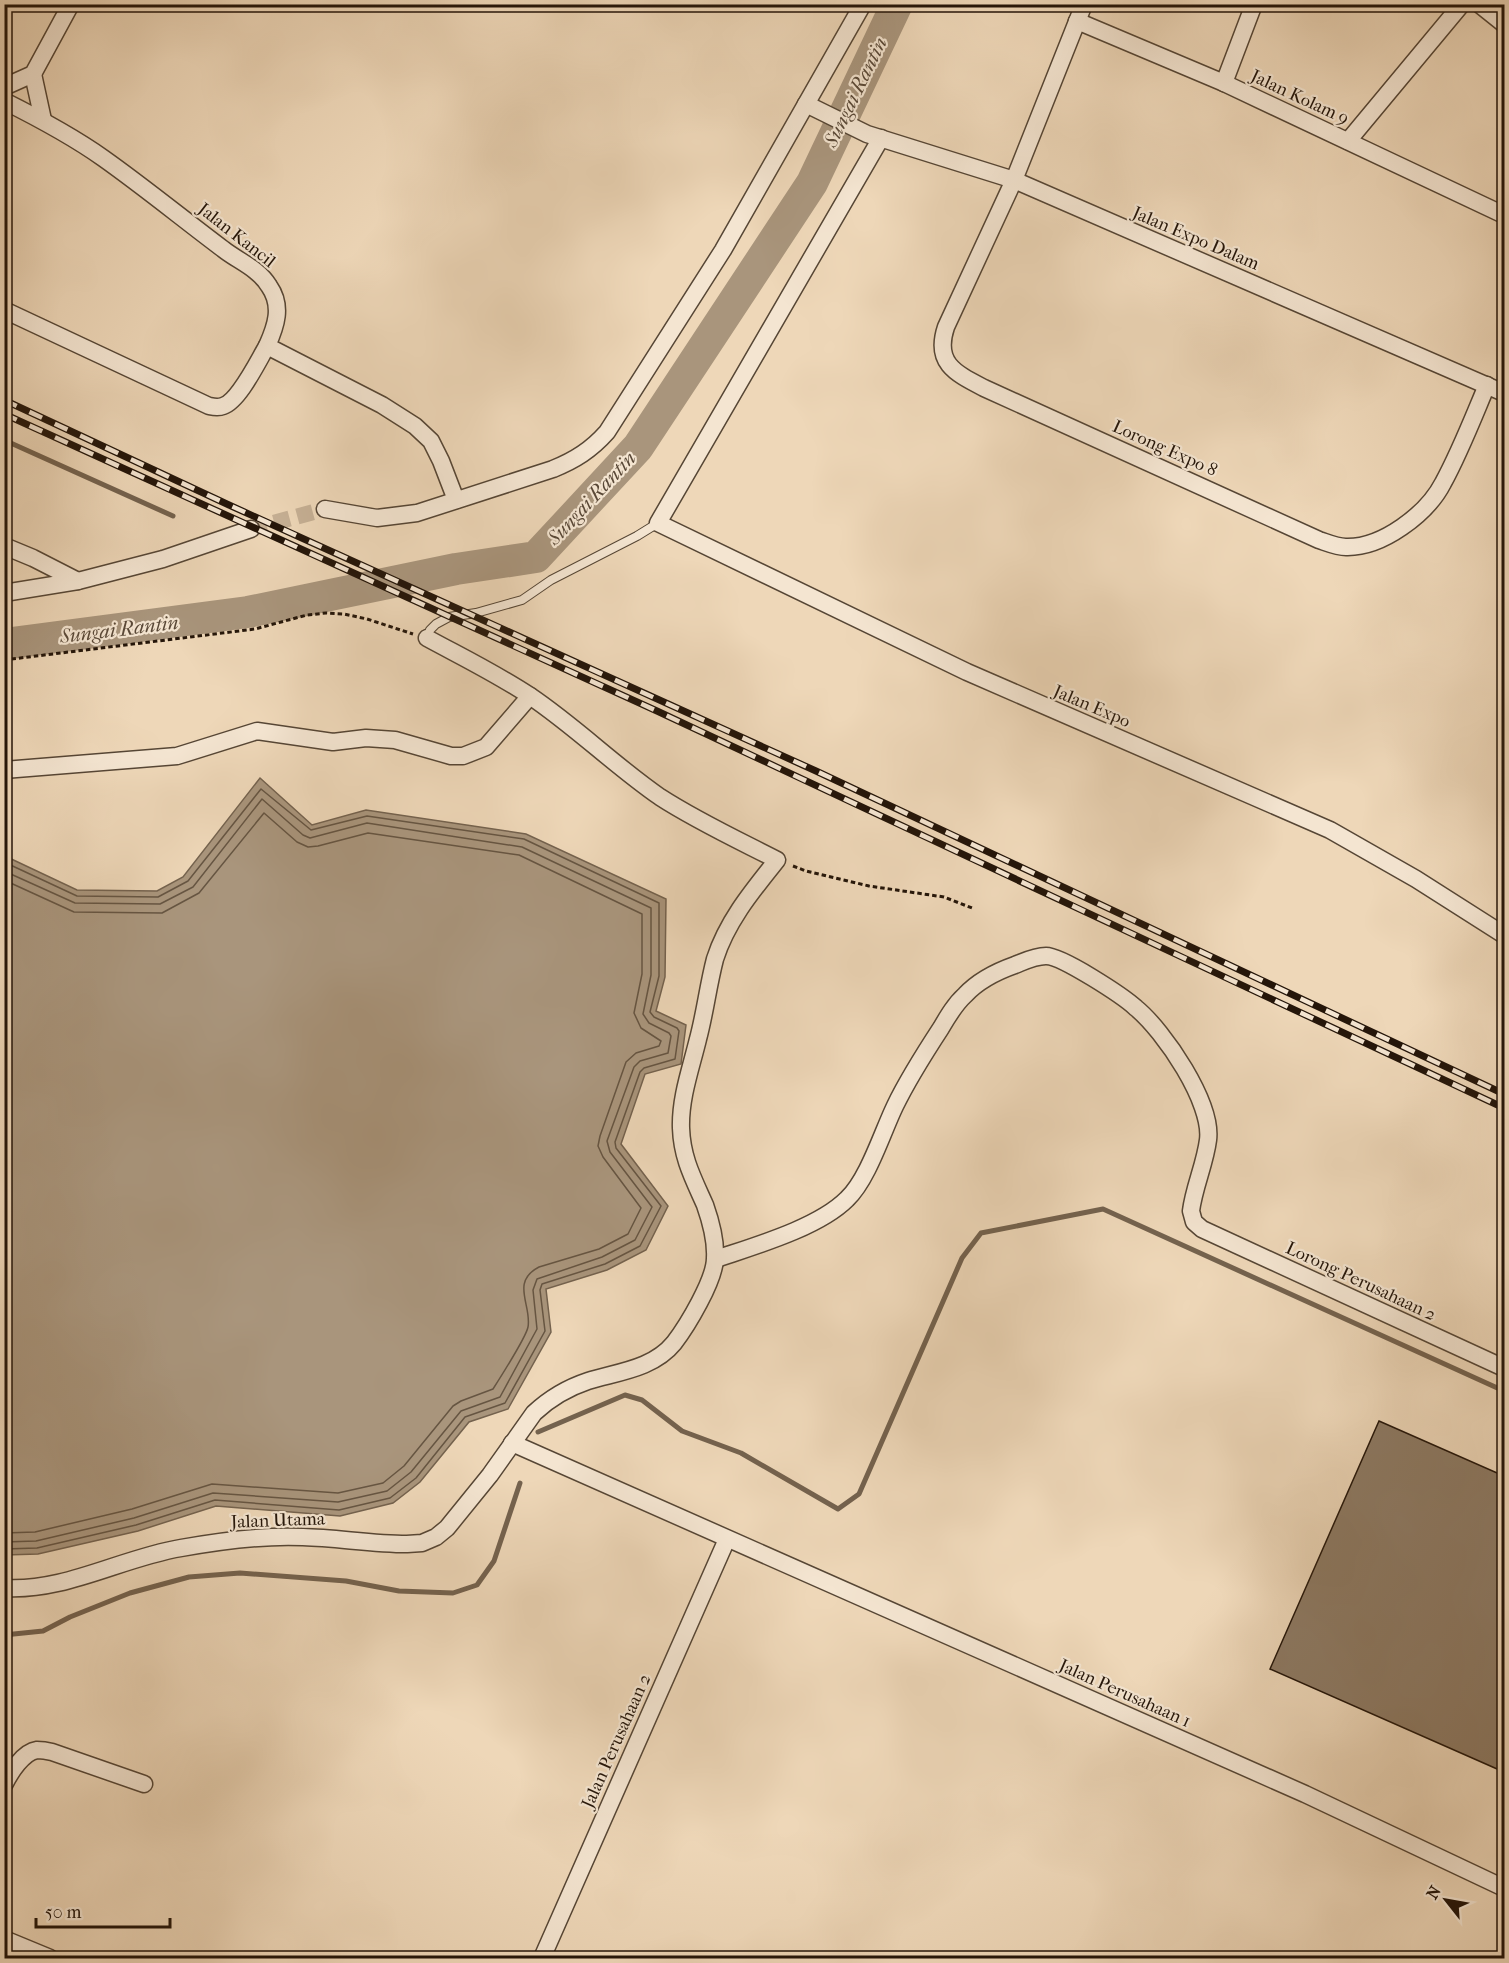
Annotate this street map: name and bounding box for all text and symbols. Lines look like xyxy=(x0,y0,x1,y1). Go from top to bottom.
water label: Sungai Rantin xyxy=(819,34,892,152)
street label: Jalan Kolam 9 xyxy=(1246,65,1352,129)
street label: Jalan Kancil xyxy=(192,197,280,272)
street label: Jalan Expo Dalam xyxy=(1127,201,1262,275)
street label: Lorong Expo 8 xyxy=(1109,416,1220,481)
water label: Sungai Rantin xyxy=(542,447,640,551)
water label: Sungai Rantin xyxy=(57,611,180,648)
street label: Jalan Expo xyxy=(1048,680,1133,732)
street label: Lorong Perusahaan 2 xyxy=(1283,1238,1439,1325)
street label: Jalan Utama xyxy=(229,1508,326,1533)
street label: Jalan Perusahaan 1 xyxy=(1054,1654,1194,1732)
street label: Jalan Perusahaan 2 xyxy=(577,1671,656,1813)
north arrow xyxy=(1416,1870,1476,1930)
text: N xyxy=(1422,1882,1445,1903)
scale bar xyxy=(36,1891,170,1929)
text: 50 m xyxy=(45,1902,82,1923)

